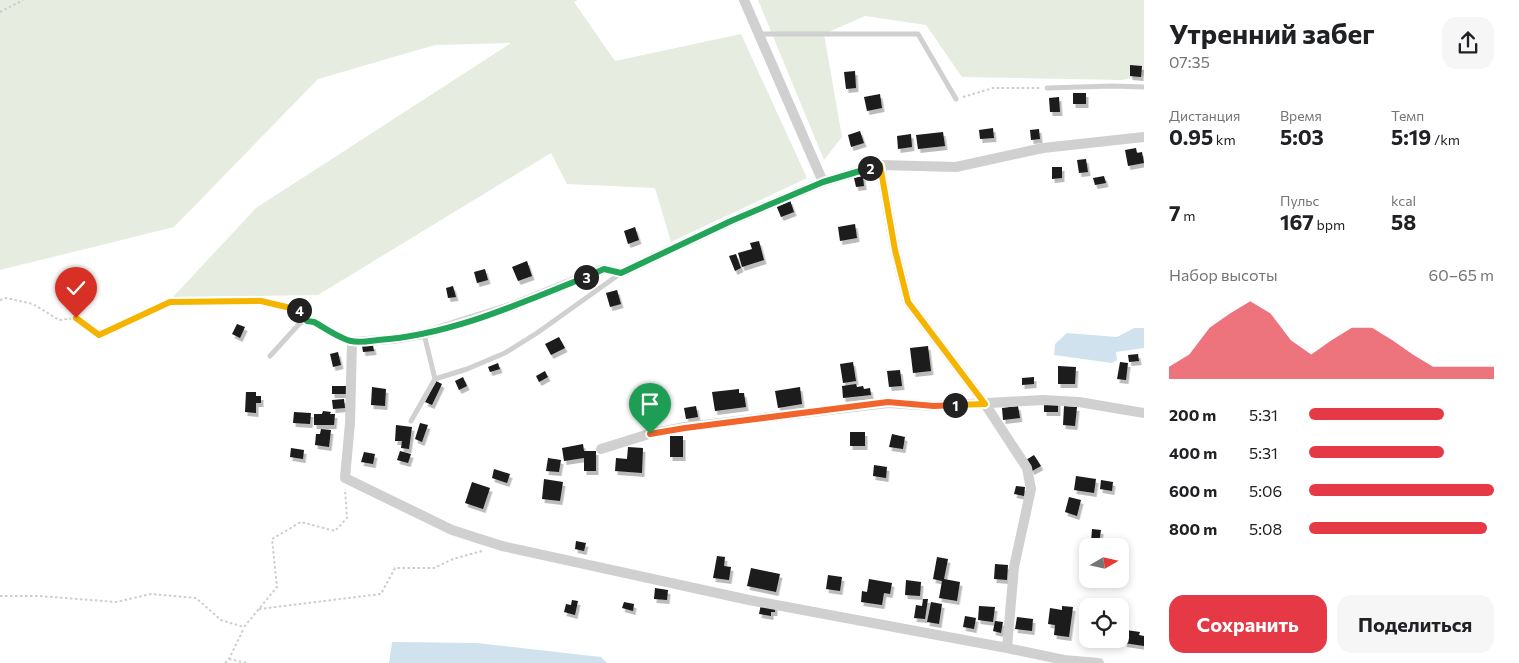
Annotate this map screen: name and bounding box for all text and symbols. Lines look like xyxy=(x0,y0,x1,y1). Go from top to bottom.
text: Утренний забег xyxy=(1169,16,1375,50)
button: share xyxy=(1442,17,1494,69)
text: 07:35 xyxy=(1169,52,1210,71)
text: Дистанция xyxy=(1169,107,1240,124)
text: Время xyxy=(1280,107,1322,124)
text: Темп xyxy=(1391,107,1424,124)
text: 0.95 xyxy=(1169,124,1213,149)
text: 5:03 xyxy=(1280,124,1324,149)
text: 5:19 xyxy=(1391,124,1431,149)
text: km xyxy=(1213,131,1236,148)
text: /km xyxy=(1431,131,1460,148)
pin: 2 xyxy=(858,156,882,180)
text: 2 xyxy=(867,160,874,177)
text: Пульс xyxy=(1280,192,1319,209)
text: kcal xyxy=(1391,192,1416,209)
text: 7 xyxy=(1169,200,1181,225)
text: m xyxy=(1181,207,1195,224)
text: 167 xyxy=(1280,209,1314,234)
text: 58 xyxy=(1391,209,1416,234)
text: bpm xyxy=(1314,216,1345,233)
pin: 3 xyxy=(574,264,598,290)
text: Набор высоты xyxy=(1169,265,1278,284)
text: 60–65 m xyxy=(1428,265,1494,284)
pin xyxy=(55,267,97,318)
text: 3 xyxy=(582,269,591,286)
icon: check xyxy=(62,274,90,302)
pin: 4 xyxy=(286,298,312,322)
text: 4 xyxy=(295,302,304,319)
pin xyxy=(629,383,671,434)
icon: arrive xyxy=(636,390,664,418)
pin: 1 xyxy=(942,392,968,418)
text: 1 xyxy=(952,397,959,414)
text: 200 m xyxy=(1169,405,1216,424)
text: 5:31 xyxy=(1249,405,1278,424)
text: 400 m xyxy=(1169,443,1217,462)
text: 5:31 xyxy=(1249,443,1278,462)
text: 600 m xyxy=(1169,481,1217,500)
text: 5:06 xyxy=(1249,481,1282,500)
text: 800 m xyxy=(1169,519,1217,538)
text: 5:08 xyxy=(1249,519,1282,538)
north arrow xyxy=(1079,538,1129,588)
map controls xyxy=(1079,538,1129,648)
button: Сохранить xyxy=(1169,595,1327,653)
button: Поделиться xyxy=(1337,595,1494,653)
button: locate xyxy=(1079,598,1129,648)

